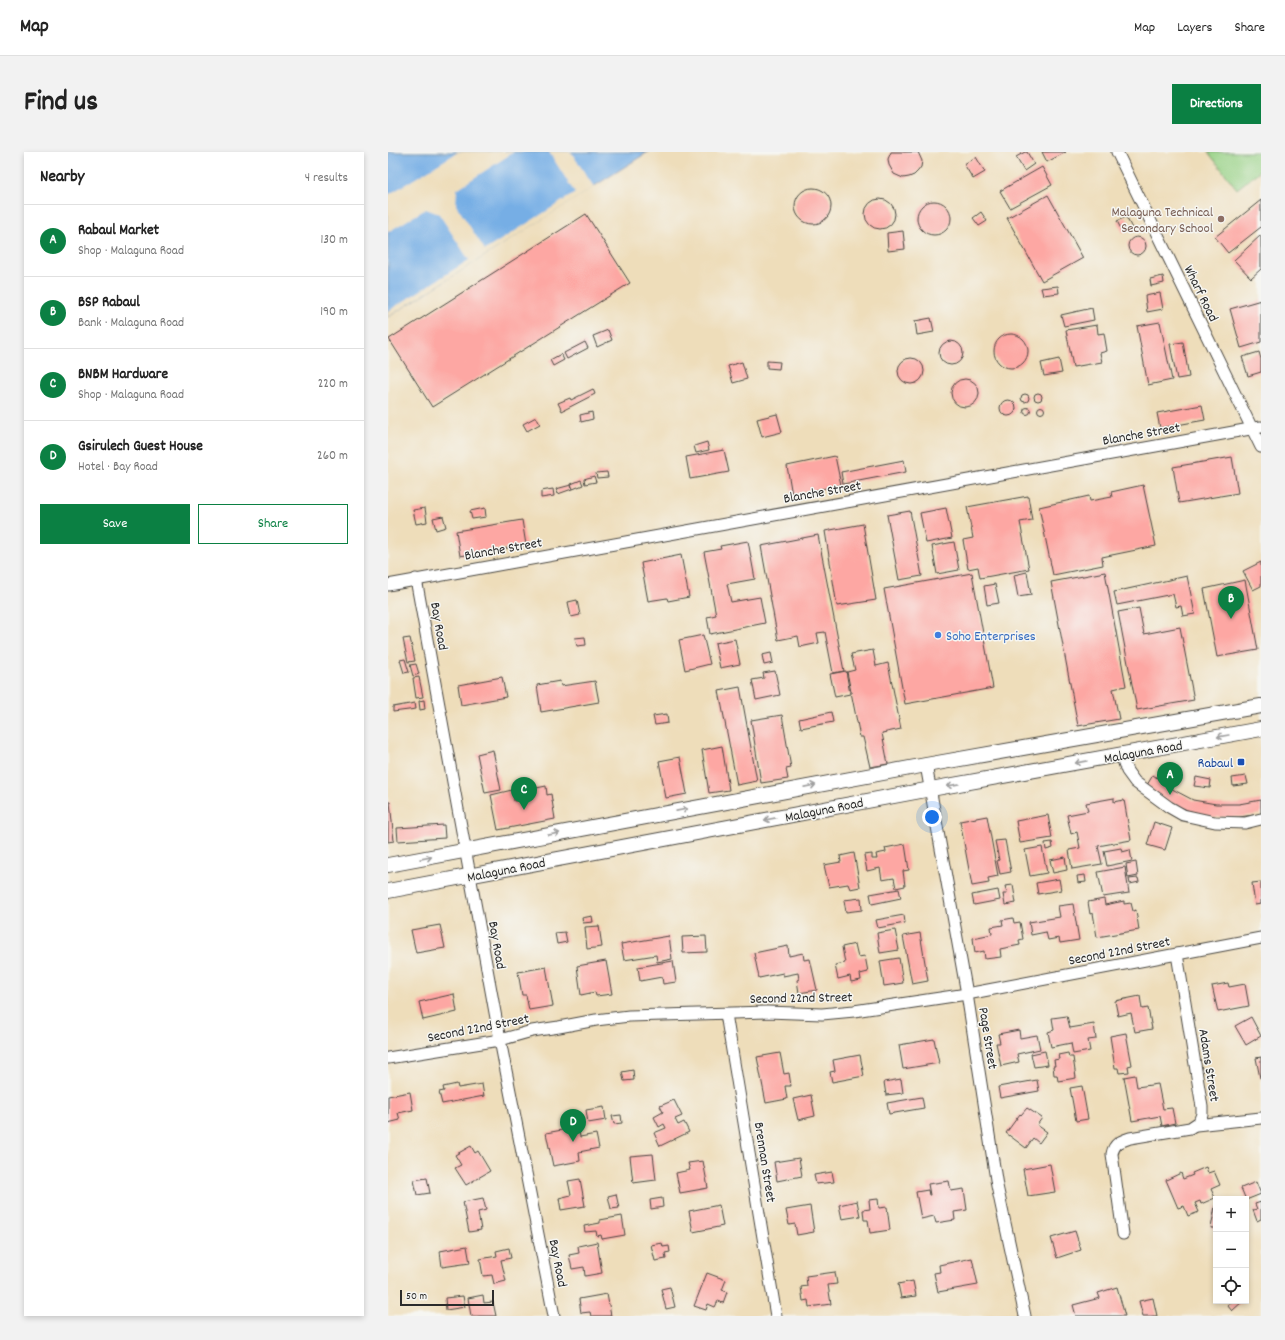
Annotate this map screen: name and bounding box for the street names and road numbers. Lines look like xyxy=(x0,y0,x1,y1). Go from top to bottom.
street label: Wharf Road xyxy=(1178,262,1222,325)
street label: Blanche Street xyxy=(1101,418,1182,452)
street label: Blanche Street xyxy=(782,476,863,510)
street label: Blanche Street xyxy=(463,533,544,567)
street label: Bay Road xyxy=(424,601,452,652)
street label: Malaguna Road xyxy=(1103,736,1184,770)
street label: Malaguna Road xyxy=(784,794,865,828)
street label: Malaguna Road xyxy=(466,854,547,888)
street label: Bay Road xyxy=(482,920,510,971)
street label: Second 22nd Street xyxy=(1067,932,1172,972)
street label: Second 22nd Street xyxy=(749,988,853,1010)
street label: Page Street xyxy=(972,1006,1002,1071)
street label: Second 22nd Street xyxy=(426,1009,531,1049)
street label: Adams Street xyxy=(1192,1027,1224,1103)
street label: Brennan Street xyxy=(748,1121,780,1204)
street label: Bay Road xyxy=(543,1238,571,1289)

